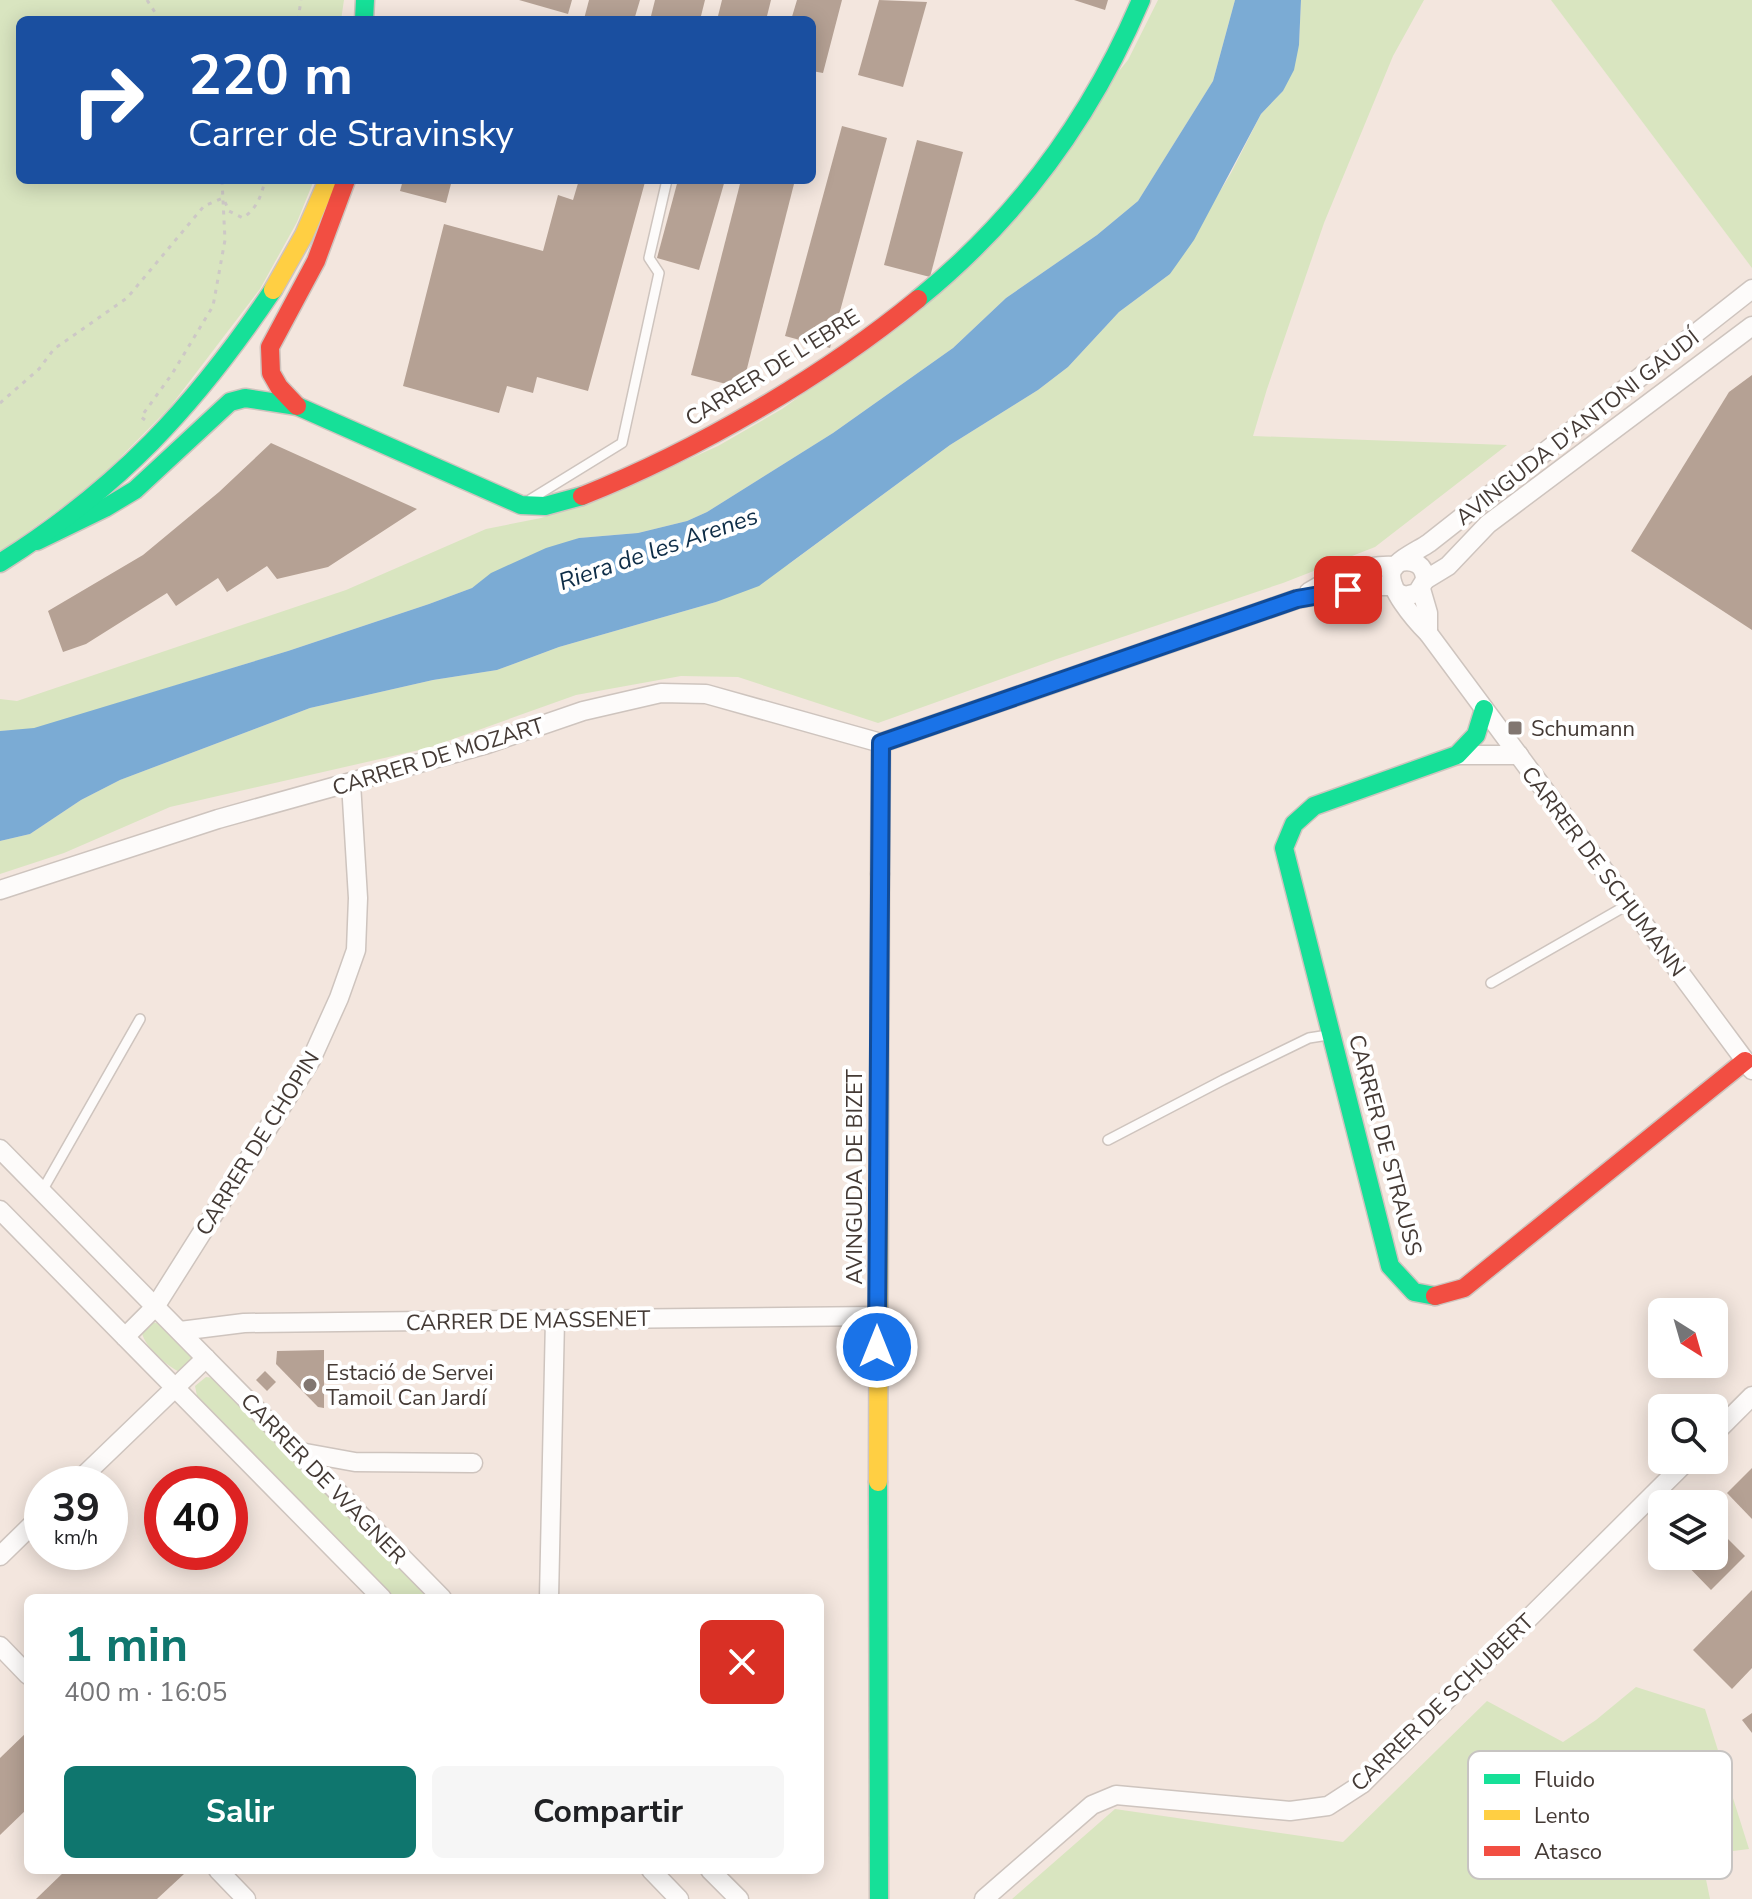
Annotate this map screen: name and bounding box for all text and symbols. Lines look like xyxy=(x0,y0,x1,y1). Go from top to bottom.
text: 220 m xyxy=(188,37,353,114)
icon: right xyxy=(56,48,160,152)
text: Carrer de Stravinsky xyxy=(188,110,514,159)
street label: CARRER DE L'EBRE xyxy=(680,302,865,434)
street label: AVINGUDA D'ANTONI GAUDÍ xyxy=(1449,322,1707,532)
water label: Riera de les Arenes xyxy=(554,500,762,598)
pin xyxy=(1314,556,1382,624)
icon: arrive xyxy=(1326,568,1370,612)
street label: CARRER DE MOZART xyxy=(329,710,548,803)
place label: Schumann xyxy=(1531,714,1635,744)
marker: Schumann xyxy=(1506,719,1524,737)
street label: CARRER DE SCHUMANN xyxy=(1514,760,1692,983)
street label: CARRER DE STRAUSS xyxy=(1341,1031,1429,1259)
street label: CARRER DE CHOPIN xyxy=(189,1046,327,1241)
street label: AVINGUDA DE BIZET xyxy=(840,1068,870,1285)
north arrow xyxy=(1648,1298,1728,1378)
map controls xyxy=(1648,1298,1728,1570)
street label: CARRER DE MASSENET xyxy=(405,1304,651,1338)
position arrow xyxy=(835,1305,919,1389)
place label: Estació de Servei Tamoil Can Jardí xyxy=(326,1358,494,1413)
marker: Estació de Servei Tamoil Can Jardí xyxy=(301,1376,319,1394)
street label: CARRER DE WAGNER xyxy=(234,1387,413,1571)
button: search xyxy=(1648,1394,1728,1474)
speed limit sign: 40 xyxy=(144,1466,248,1570)
text: 39 xyxy=(52,1481,100,1535)
button: layers xyxy=(1648,1490,1728,1570)
text: km/h xyxy=(54,1524,98,1551)
street label: CARRER DE SCHUBERT xyxy=(1344,1607,1541,1798)
text: 1 min xyxy=(64,1612,188,1678)
button: close xyxy=(700,1620,784,1704)
text: 400 m · 16:05 xyxy=(64,1675,227,1710)
legend xyxy=(1468,1751,1732,1879)
text: Fluido xyxy=(1534,1765,1595,1795)
button: Salir xyxy=(64,1766,416,1858)
button: Compartir xyxy=(432,1766,784,1858)
text: Lento xyxy=(1534,1801,1590,1831)
text: Atasco xyxy=(1534,1837,1602,1867)

